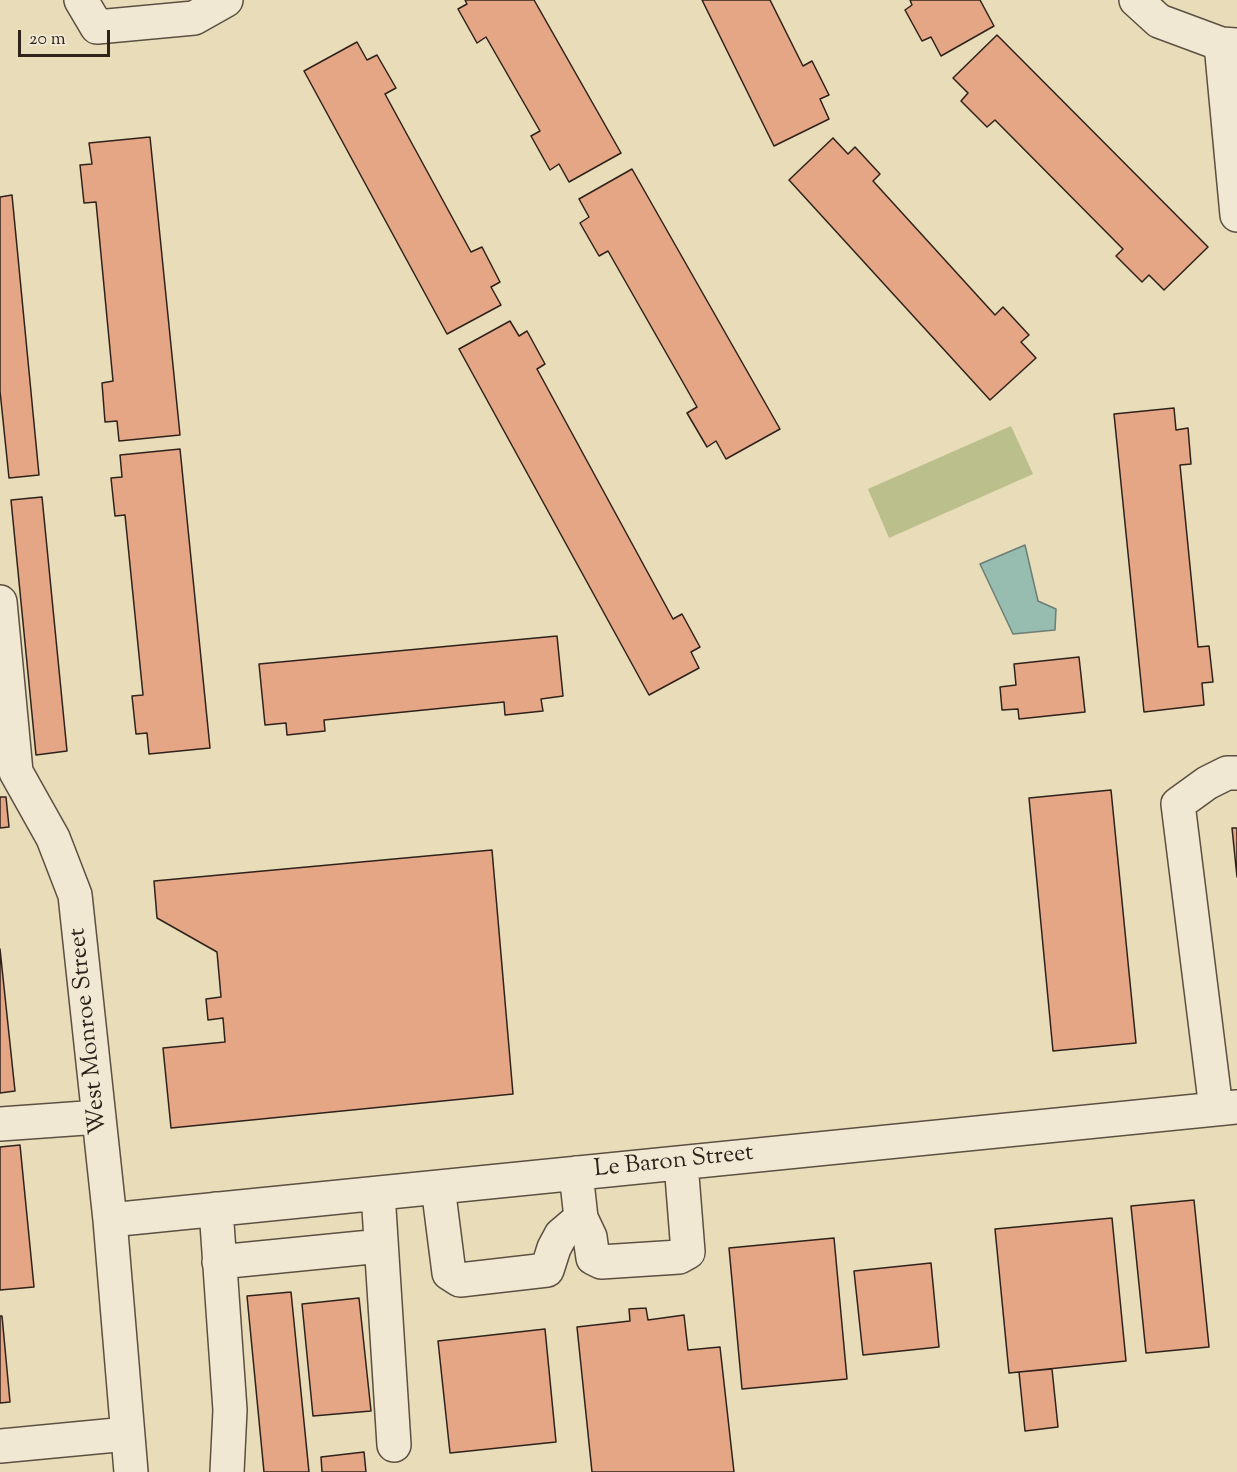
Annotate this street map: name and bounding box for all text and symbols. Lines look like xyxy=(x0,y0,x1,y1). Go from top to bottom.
scale bar xyxy=(21,18,112,56)
text: 20 m xyxy=(29,27,66,53)
street label: West Monroe Street xyxy=(65,926,115,1136)
street label: Le Baron Street xyxy=(593,1140,755,1186)

